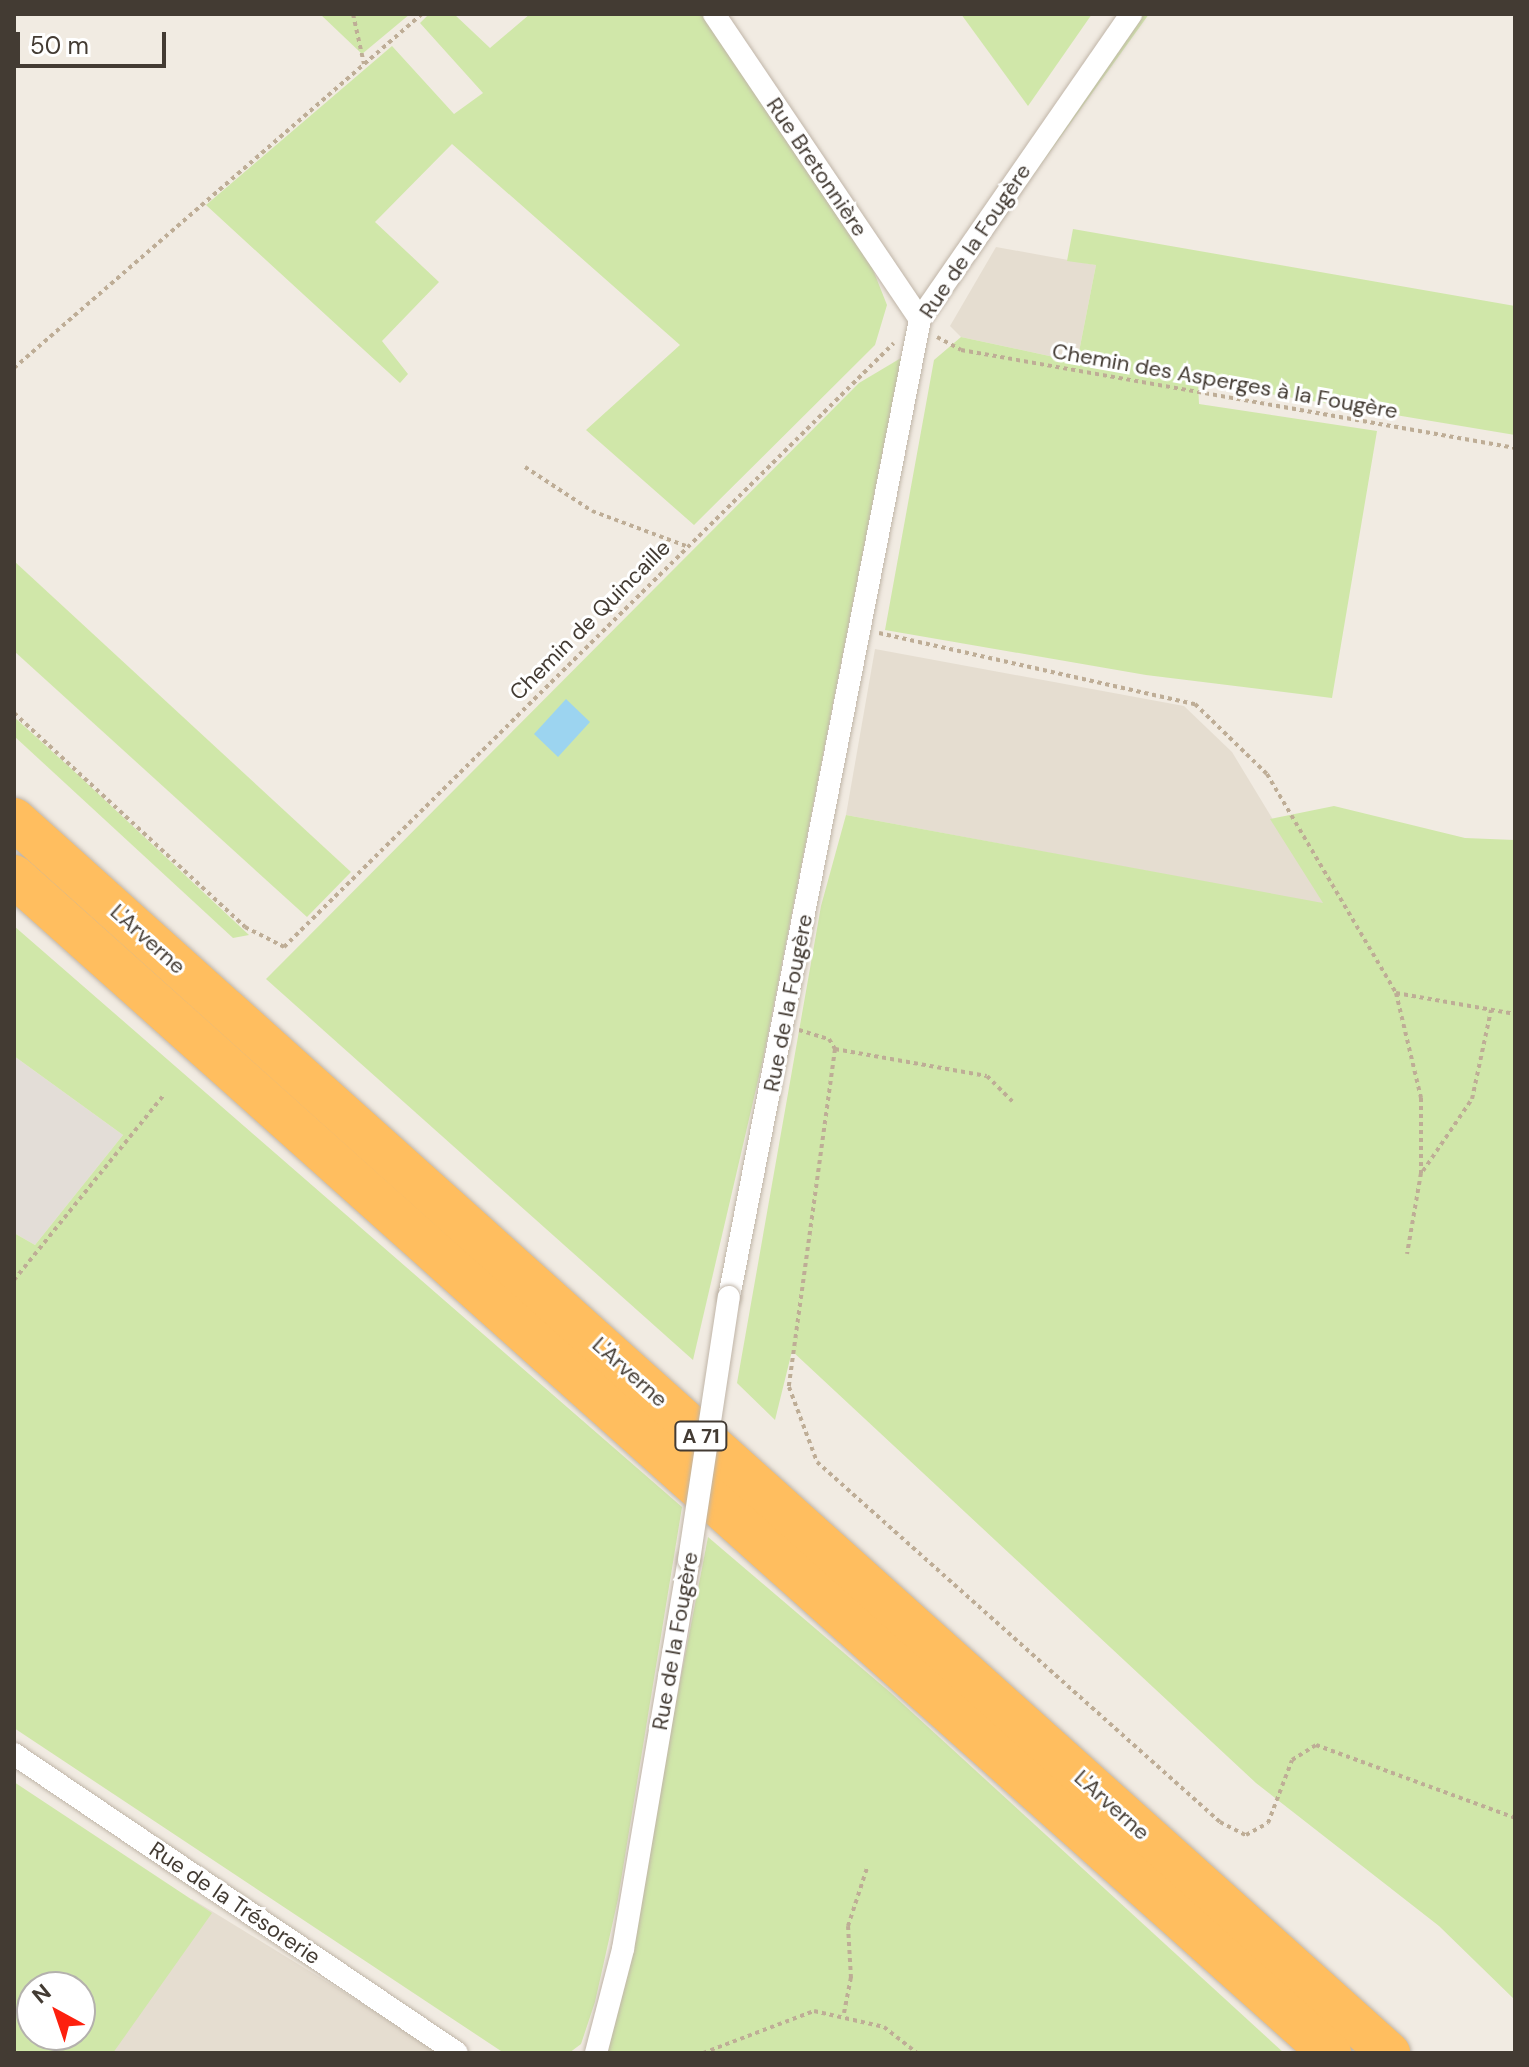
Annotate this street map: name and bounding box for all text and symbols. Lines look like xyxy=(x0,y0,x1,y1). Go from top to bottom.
scale bar xyxy=(20,16,170,66)
text: 50 m xyxy=(30,30,89,61)
street label: Rue Bretonnière xyxy=(761,93,873,241)
street label: Rue de la Fougère xyxy=(914,159,1036,323)
street label: Chemin des Asperges à la Fougère xyxy=(1050,338,1400,424)
street label: Chemin de Quincaille xyxy=(504,534,676,706)
street label: L'Arverne xyxy=(105,898,191,980)
street label: Rue de la Fougère xyxy=(758,912,818,1094)
street label: L'Arverne xyxy=(587,1331,673,1413)
road number: A 71 xyxy=(673,1420,729,1452)
street label: Rue de la Fougère xyxy=(646,1550,704,1732)
street label: L'Arverne xyxy=(1069,1764,1155,1846)
street label: Rue de la Trésorerie xyxy=(145,1836,325,1970)
north arrow xyxy=(16,1971,96,2051)
text: N xyxy=(26,1978,57,2010)

